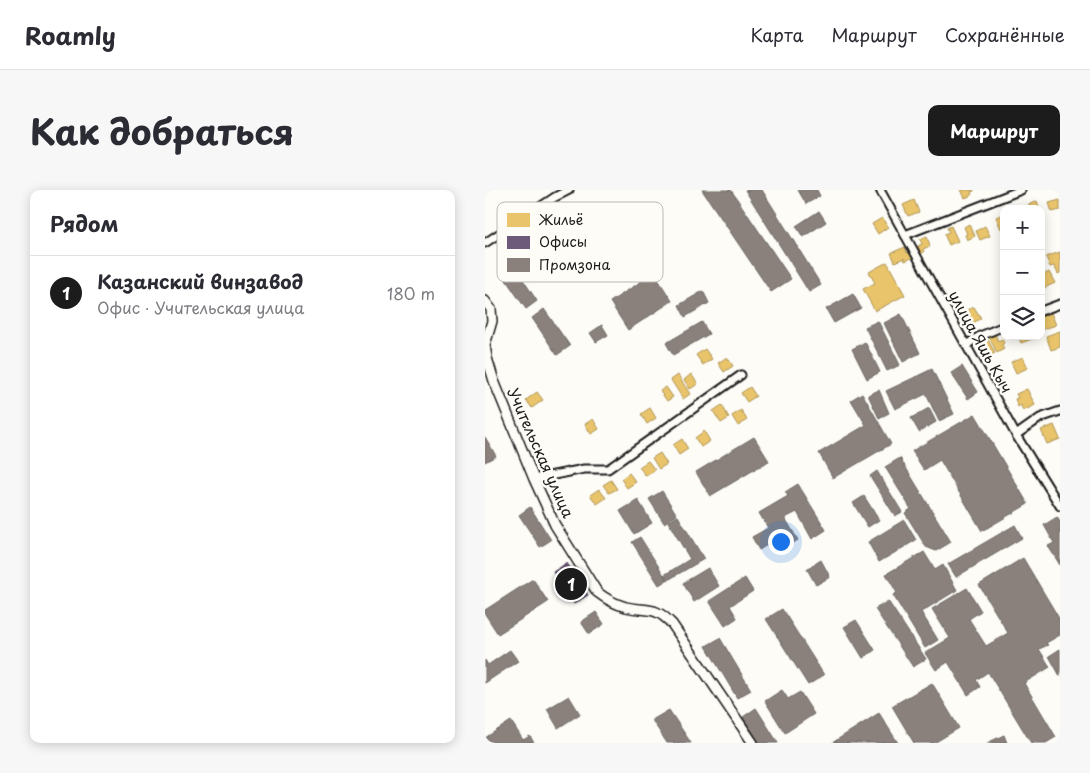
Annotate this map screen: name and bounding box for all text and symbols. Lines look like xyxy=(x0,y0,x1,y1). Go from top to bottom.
text: Roamly xyxy=(25,17,116,53)
text: Карта xyxy=(751,21,803,48)
text: Маршрут xyxy=(831,21,917,48)
text: Сохранённые xyxy=(945,21,1065,48)
text: Как добраться xyxy=(30,104,294,157)
button: Маршрут xyxy=(928,105,1060,156)
legend xyxy=(497,202,663,282)
map controls xyxy=(1000,205,1045,340)
button: + xyxy=(1000,205,1045,250)
text: Рядом xyxy=(50,207,118,239)
text: Жильё xyxy=(538,209,583,230)
text: Офисы xyxy=(539,231,587,252)
button: − xyxy=(1000,250,1045,295)
text: Промзона xyxy=(539,254,610,275)
text: Казанский винзавод xyxy=(97,267,303,295)
text: 1 xyxy=(62,281,70,305)
text: 180 m xyxy=(387,281,435,305)
street label: улица Яшь Кыч xyxy=(944,286,1019,397)
text: Офис · Учительская улица xyxy=(97,295,304,319)
button: layers xyxy=(1000,295,1045,340)
street label: Учительская улица xyxy=(502,384,581,522)
your location xyxy=(768,529,794,555)
pin: 1 xyxy=(555,565,587,603)

